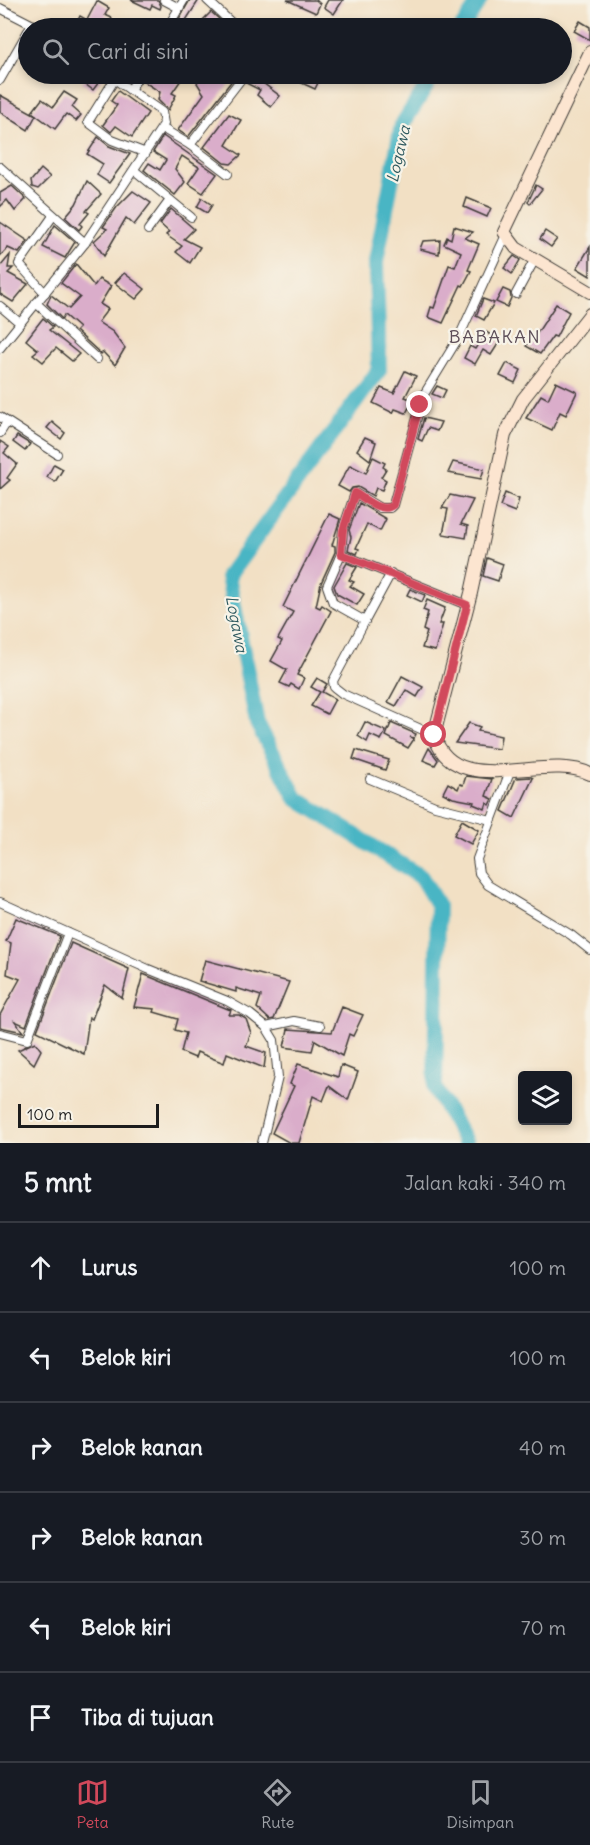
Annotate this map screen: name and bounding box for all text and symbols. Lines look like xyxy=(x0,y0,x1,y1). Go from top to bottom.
search box xyxy=(18,18,572,84)
icon: search xyxy=(39,35,72,68)
text: Cari di sini xyxy=(87,37,189,65)
water label: Logawa xyxy=(382,123,414,184)
district label: BABAKAN xyxy=(449,325,541,348)
route end xyxy=(406,391,432,417)
water label: Logawa xyxy=(222,594,252,655)
route start xyxy=(420,721,446,747)
map controls xyxy=(518,1071,572,1125)
button: layers xyxy=(518,1071,572,1125)
scale bar xyxy=(18,1101,159,1128)
text: 100 m xyxy=(27,1104,72,1124)
text: 5 mnt xyxy=(24,1166,92,1199)
text: Jalan kaki · 340 m xyxy=(404,1170,566,1195)
icon: ahead xyxy=(24,1251,57,1284)
text: Lurus xyxy=(81,1253,137,1281)
text: 100 m xyxy=(509,1255,566,1280)
icon: left xyxy=(24,1341,57,1374)
text: Belok kiri xyxy=(81,1343,171,1371)
text: 100 m xyxy=(509,1345,566,1370)
icon: right xyxy=(24,1431,57,1464)
text: Belok kanan xyxy=(81,1433,203,1461)
text: 40 m xyxy=(519,1435,566,1460)
icon: right xyxy=(24,1521,57,1554)
text: Belok kanan xyxy=(81,1523,203,1551)
text: 30 m xyxy=(519,1525,566,1550)
icon: left xyxy=(24,1611,57,1644)
text: Belok kiri xyxy=(81,1613,171,1641)
text: 70 m xyxy=(521,1615,566,1640)
icon: arrive xyxy=(24,1701,57,1734)
text: Tiba di tujuan xyxy=(81,1703,214,1731)
tab: Peta xyxy=(76,1776,109,1832)
tab: Rute xyxy=(261,1776,294,1832)
tab: Disimpan xyxy=(447,1776,514,1832)

